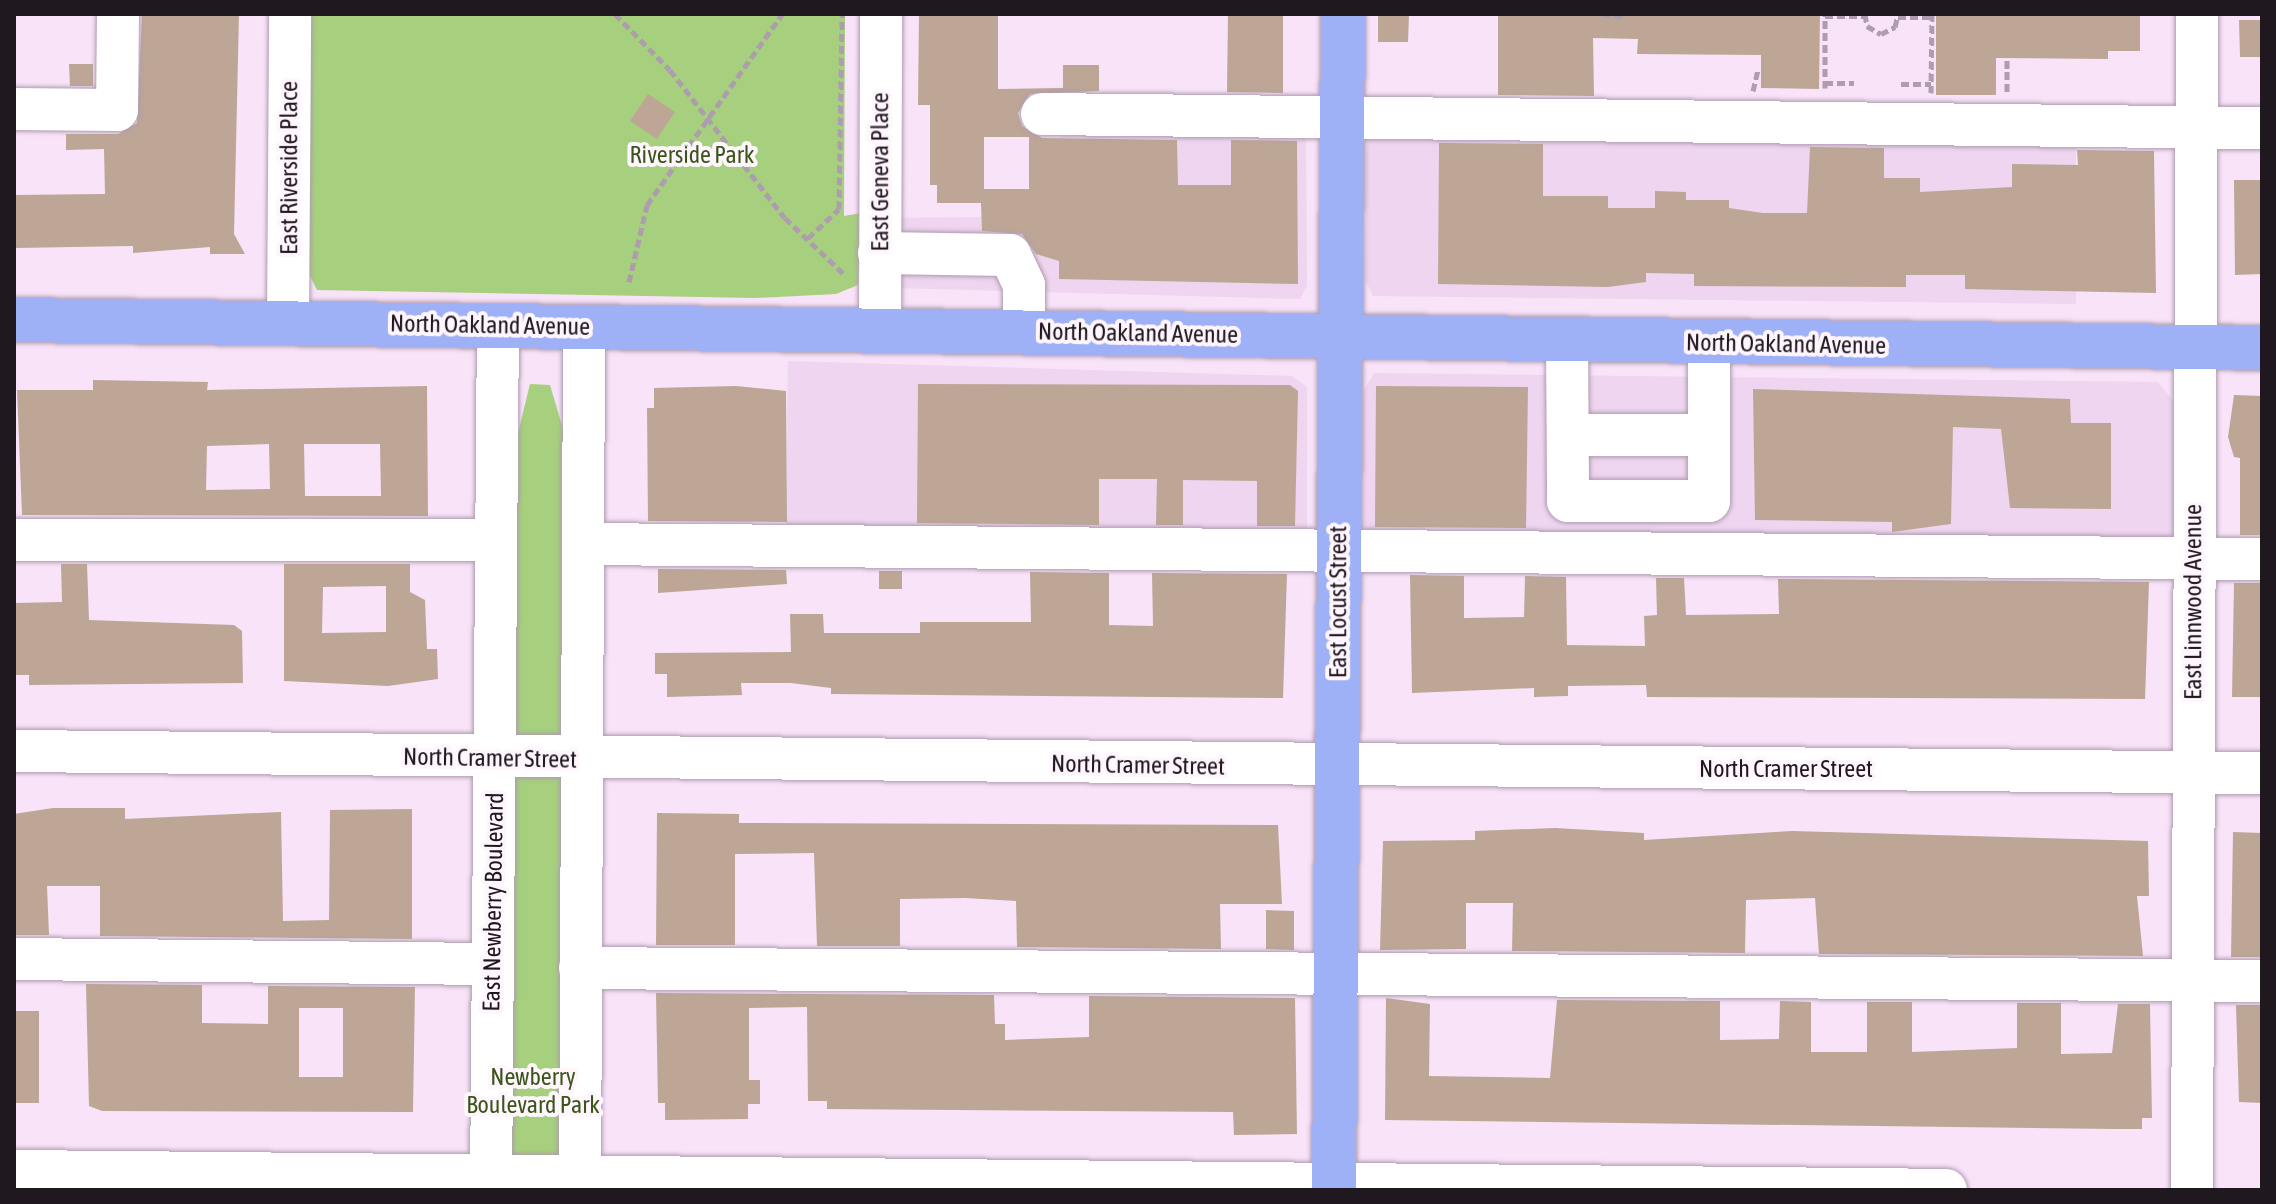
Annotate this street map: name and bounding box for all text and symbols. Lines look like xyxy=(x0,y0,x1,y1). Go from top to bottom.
street label: East Riverside Place xyxy=(275,81,303,255)
street label: East Geneva Place xyxy=(866,92,894,252)
park label: Riverside Park xyxy=(630,141,754,169)
street label: North Oakland Avenue xyxy=(390,309,590,341)
street label: North Oakland Avenue xyxy=(1038,317,1238,349)
street label: North Oakland Avenue xyxy=(1686,328,1886,360)
street label: East Linnwood Avenue xyxy=(2179,504,2207,700)
street label: East Locust Street xyxy=(1324,526,1352,678)
street label: North Cramer Street xyxy=(403,742,577,774)
street label: North Cramer Street xyxy=(1051,749,1225,781)
street label: North Cramer Street xyxy=(1699,755,1873,783)
street label: East Newberry Boulevard xyxy=(477,792,509,1012)
park label: Newberry Boulevard Park xyxy=(466,1063,600,1119)

